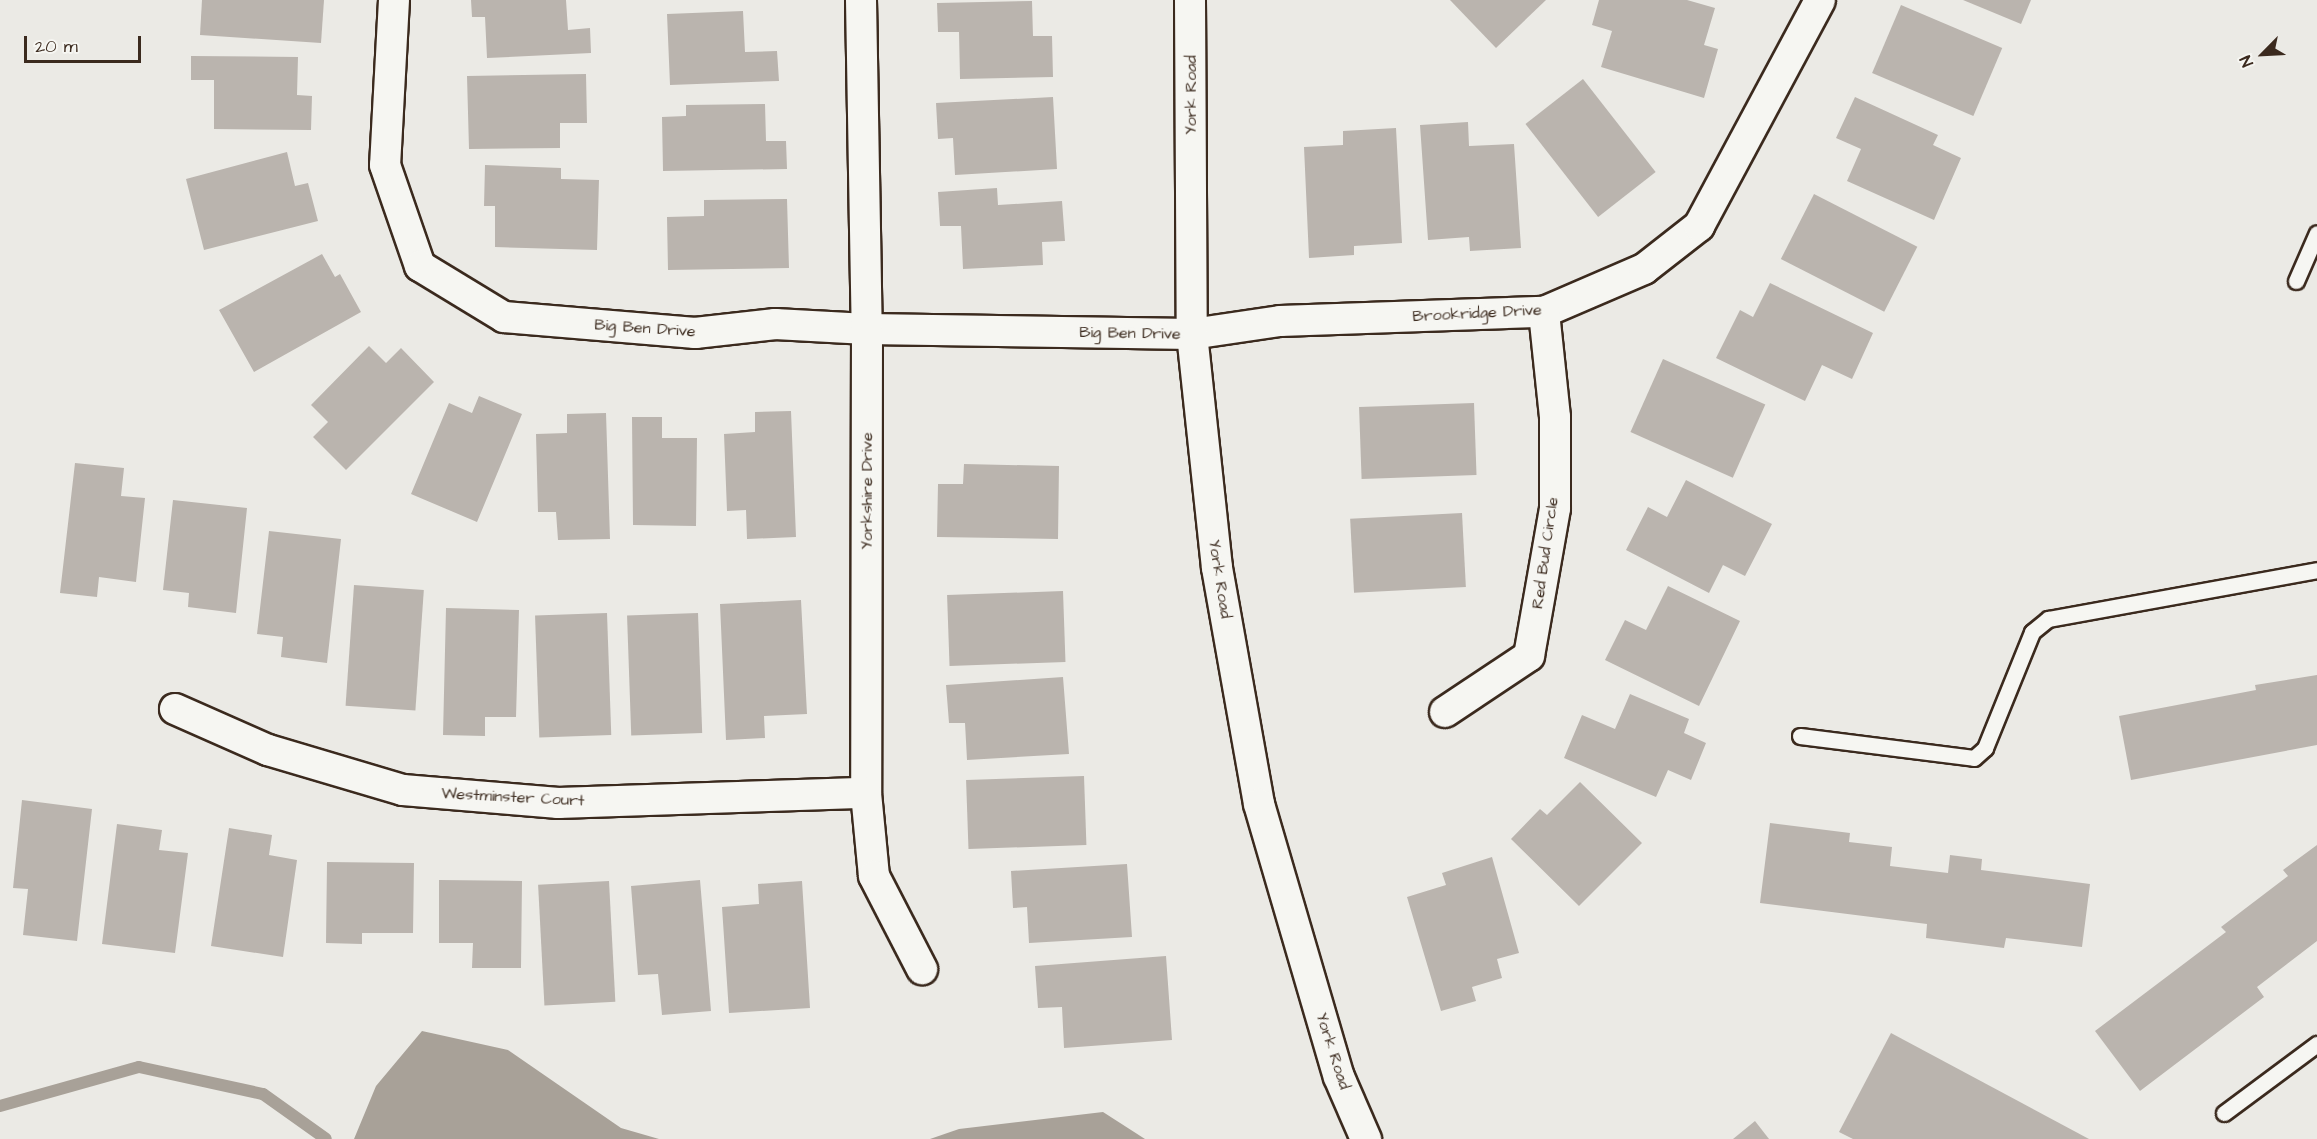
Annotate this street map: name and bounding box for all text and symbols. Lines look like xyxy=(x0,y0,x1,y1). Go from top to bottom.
scale bar xyxy=(27,24,144,62)
north arrow xyxy=(2233,24,2293,84)
text: 20 m xyxy=(35,34,78,59)
text: N xyxy=(2234,52,2259,70)
street label: York Road xyxy=(1181,55,1201,135)
street label: Brookridge Drive xyxy=(1412,300,1542,326)
street label: Big Ben Drive xyxy=(594,315,696,341)
street label: Big Ben Drive xyxy=(1079,323,1181,343)
street label: Yorkshire Drive xyxy=(857,432,877,550)
street label: Red Bud Circle xyxy=(1528,496,1562,610)
street label: York Road xyxy=(1204,538,1236,620)
street label: Westminster Court xyxy=(441,784,585,810)
street label: York Road xyxy=(1312,1010,1354,1092)

